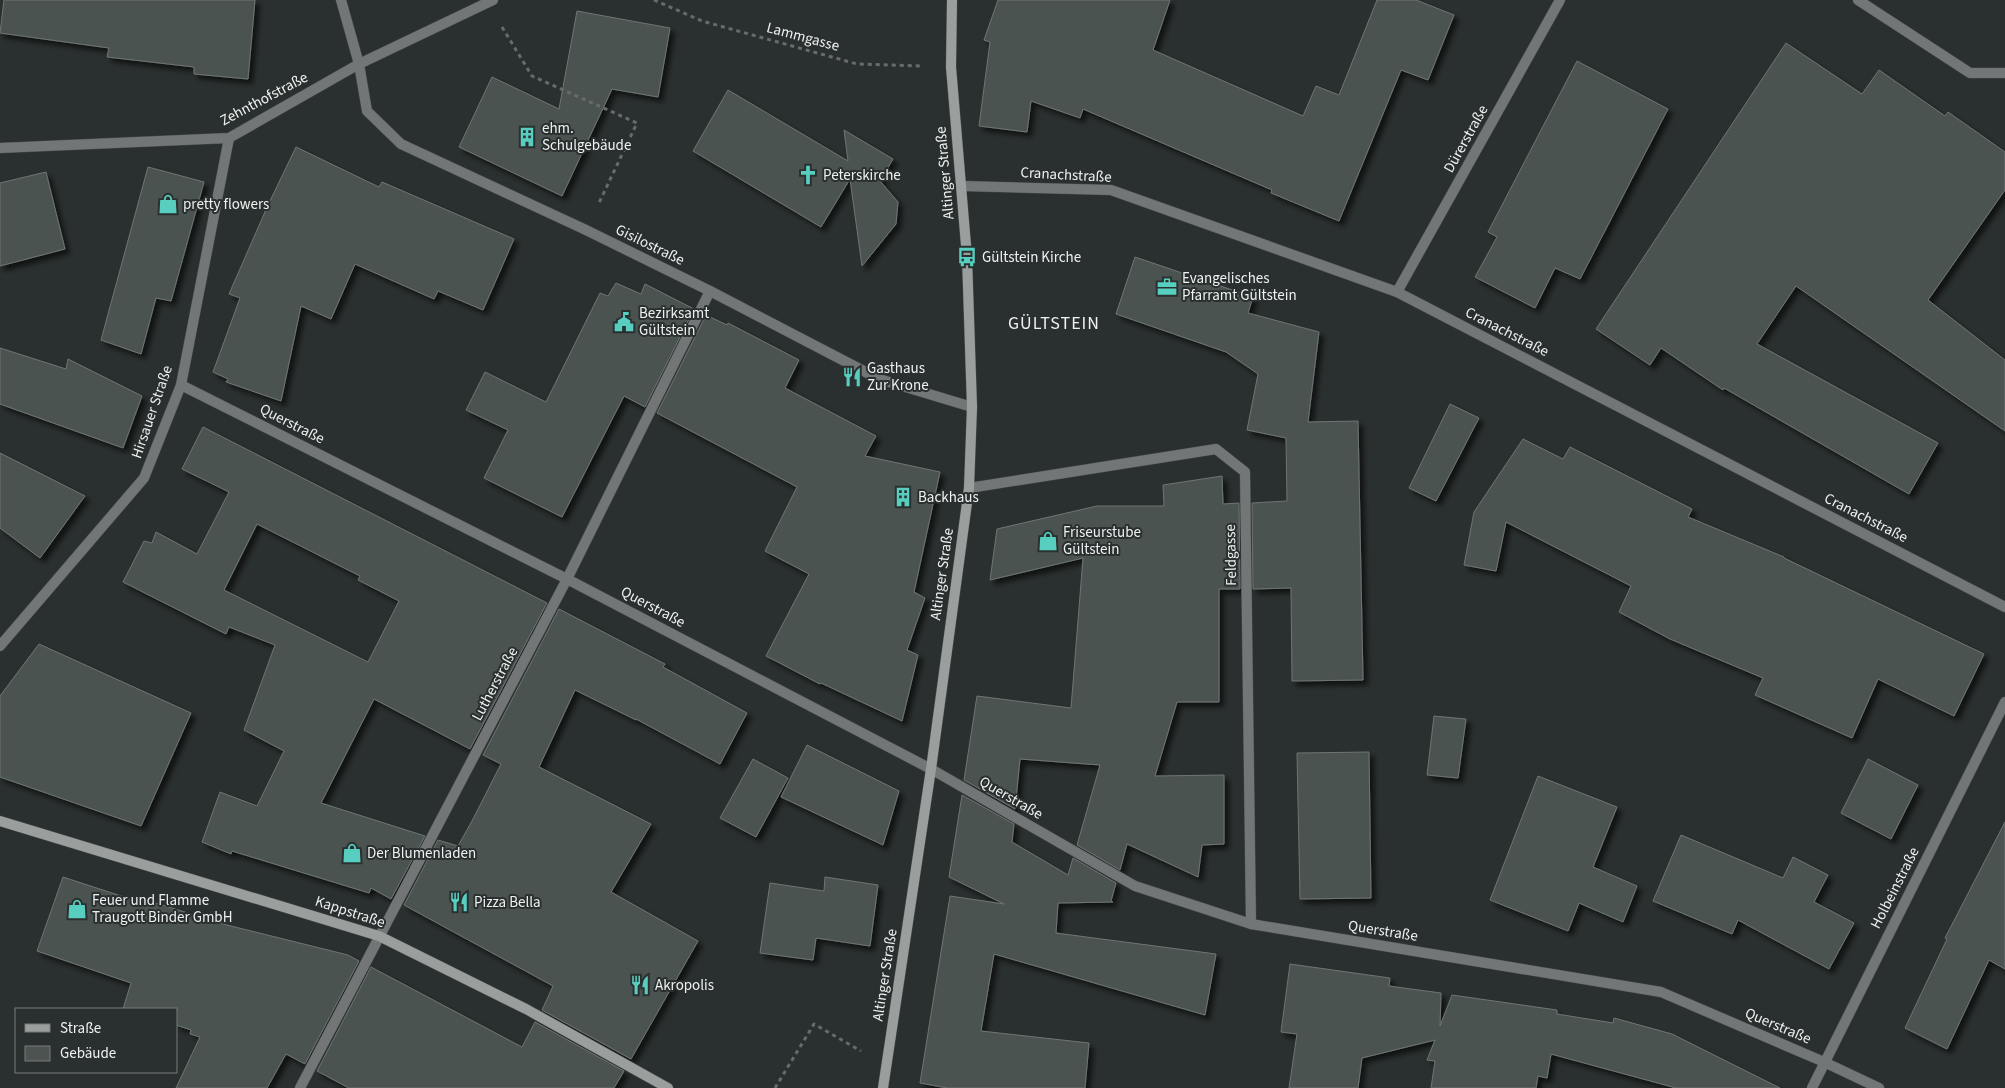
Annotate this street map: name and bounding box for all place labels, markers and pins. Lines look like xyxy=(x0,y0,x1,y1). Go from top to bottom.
place label: ehm. Schulgebäude xyxy=(542,118,631,156)
building icon: ehm. Schulgebäude xyxy=(516,126,538,148)
church icon: Peterskirche xyxy=(797,164,819,186)
place label: Peterskirche xyxy=(823,165,901,186)
shop icon: pretty flowers xyxy=(157,193,179,215)
place label: pretty flowers xyxy=(183,194,269,215)
bus stop icon: Gültstein Kirche xyxy=(956,246,978,268)
place label: Gültstein Kirche xyxy=(982,247,1081,268)
place label: Evangelisches Pfarramt Gültstein xyxy=(1182,268,1297,306)
office icon: Evangelisches Pfarramt Gültstein xyxy=(1156,276,1178,298)
place label: Bezirksamt Gültstein xyxy=(639,303,709,341)
public building icon: Bezirksamt Gültstein xyxy=(613,311,635,333)
place label: Gasthaus Zur Krone xyxy=(867,358,929,396)
restaurant icon: Gasthaus Zur Krone xyxy=(841,366,863,388)
building icon: Backhaus xyxy=(892,486,914,508)
place label: Backhaus xyxy=(918,487,979,508)
place label: Friseurstube Gültstein xyxy=(1063,522,1141,560)
shop icon: Friseurstube Gültstein xyxy=(1037,530,1059,552)
shop icon: Der Blumenladen xyxy=(341,842,363,864)
place label: Der Blumenladen xyxy=(367,843,476,864)
place label: Feuer und Flamme Traugott Binder GmbH xyxy=(92,890,232,928)
restaurant icon: Pizza Bella xyxy=(448,891,470,913)
place label: Pizza Bella xyxy=(474,892,541,913)
shop icon: Feuer und Flamme Traugott Binder GmbH xyxy=(66,898,88,920)
restaurant icon: Akropolis xyxy=(629,974,651,996)
place label: Akropolis xyxy=(655,975,714,996)

